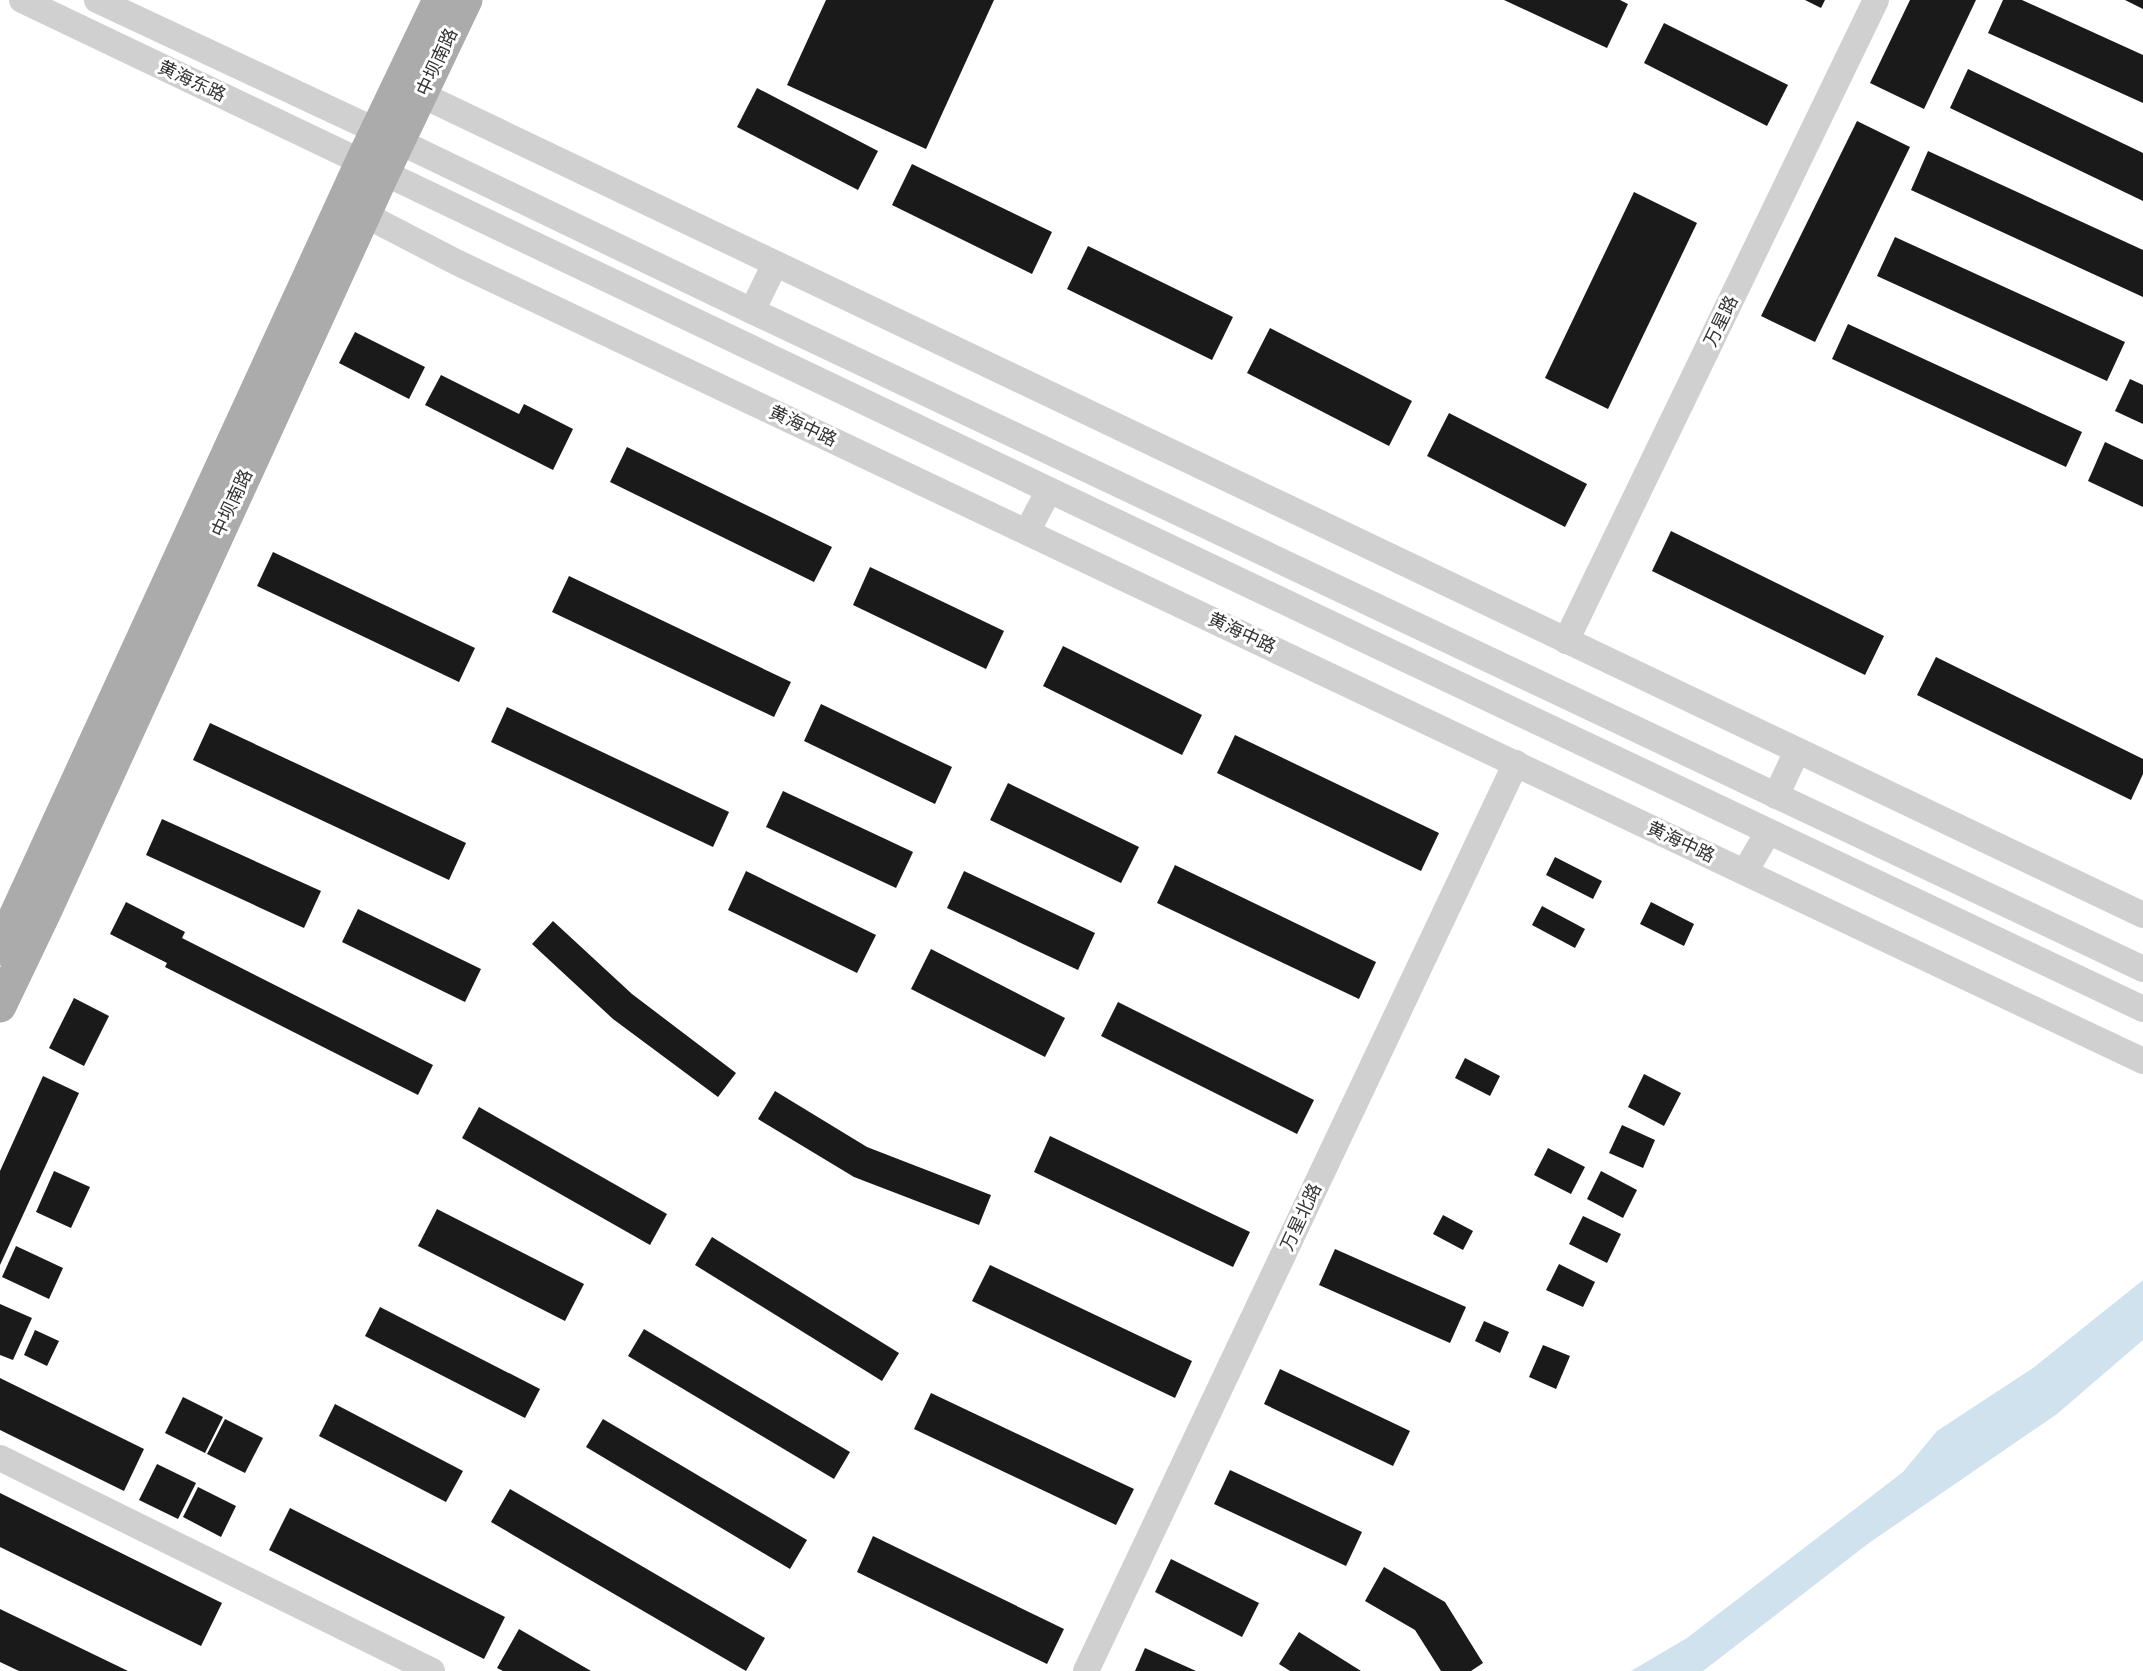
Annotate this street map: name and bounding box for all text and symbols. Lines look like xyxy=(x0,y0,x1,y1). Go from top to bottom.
street label: 中坝南路 xyxy=(410,24,462,99)
street label: 黄海东路 xyxy=(155,54,230,106)
street label: 万星路 xyxy=(1697,291,1743,350)
street label: 黄海中路 xyxy=(766,399,841,451)
street label: 中坝南路 xyxy=(205,465,257,540)
street label: 黄海中路 xyxy=(1205,606,1280,658)
street label: 黄海中路 xyxy=(1644,815,1719,867)
street label: 万星北路 xyxy=(1274,1179,1326,1254)

